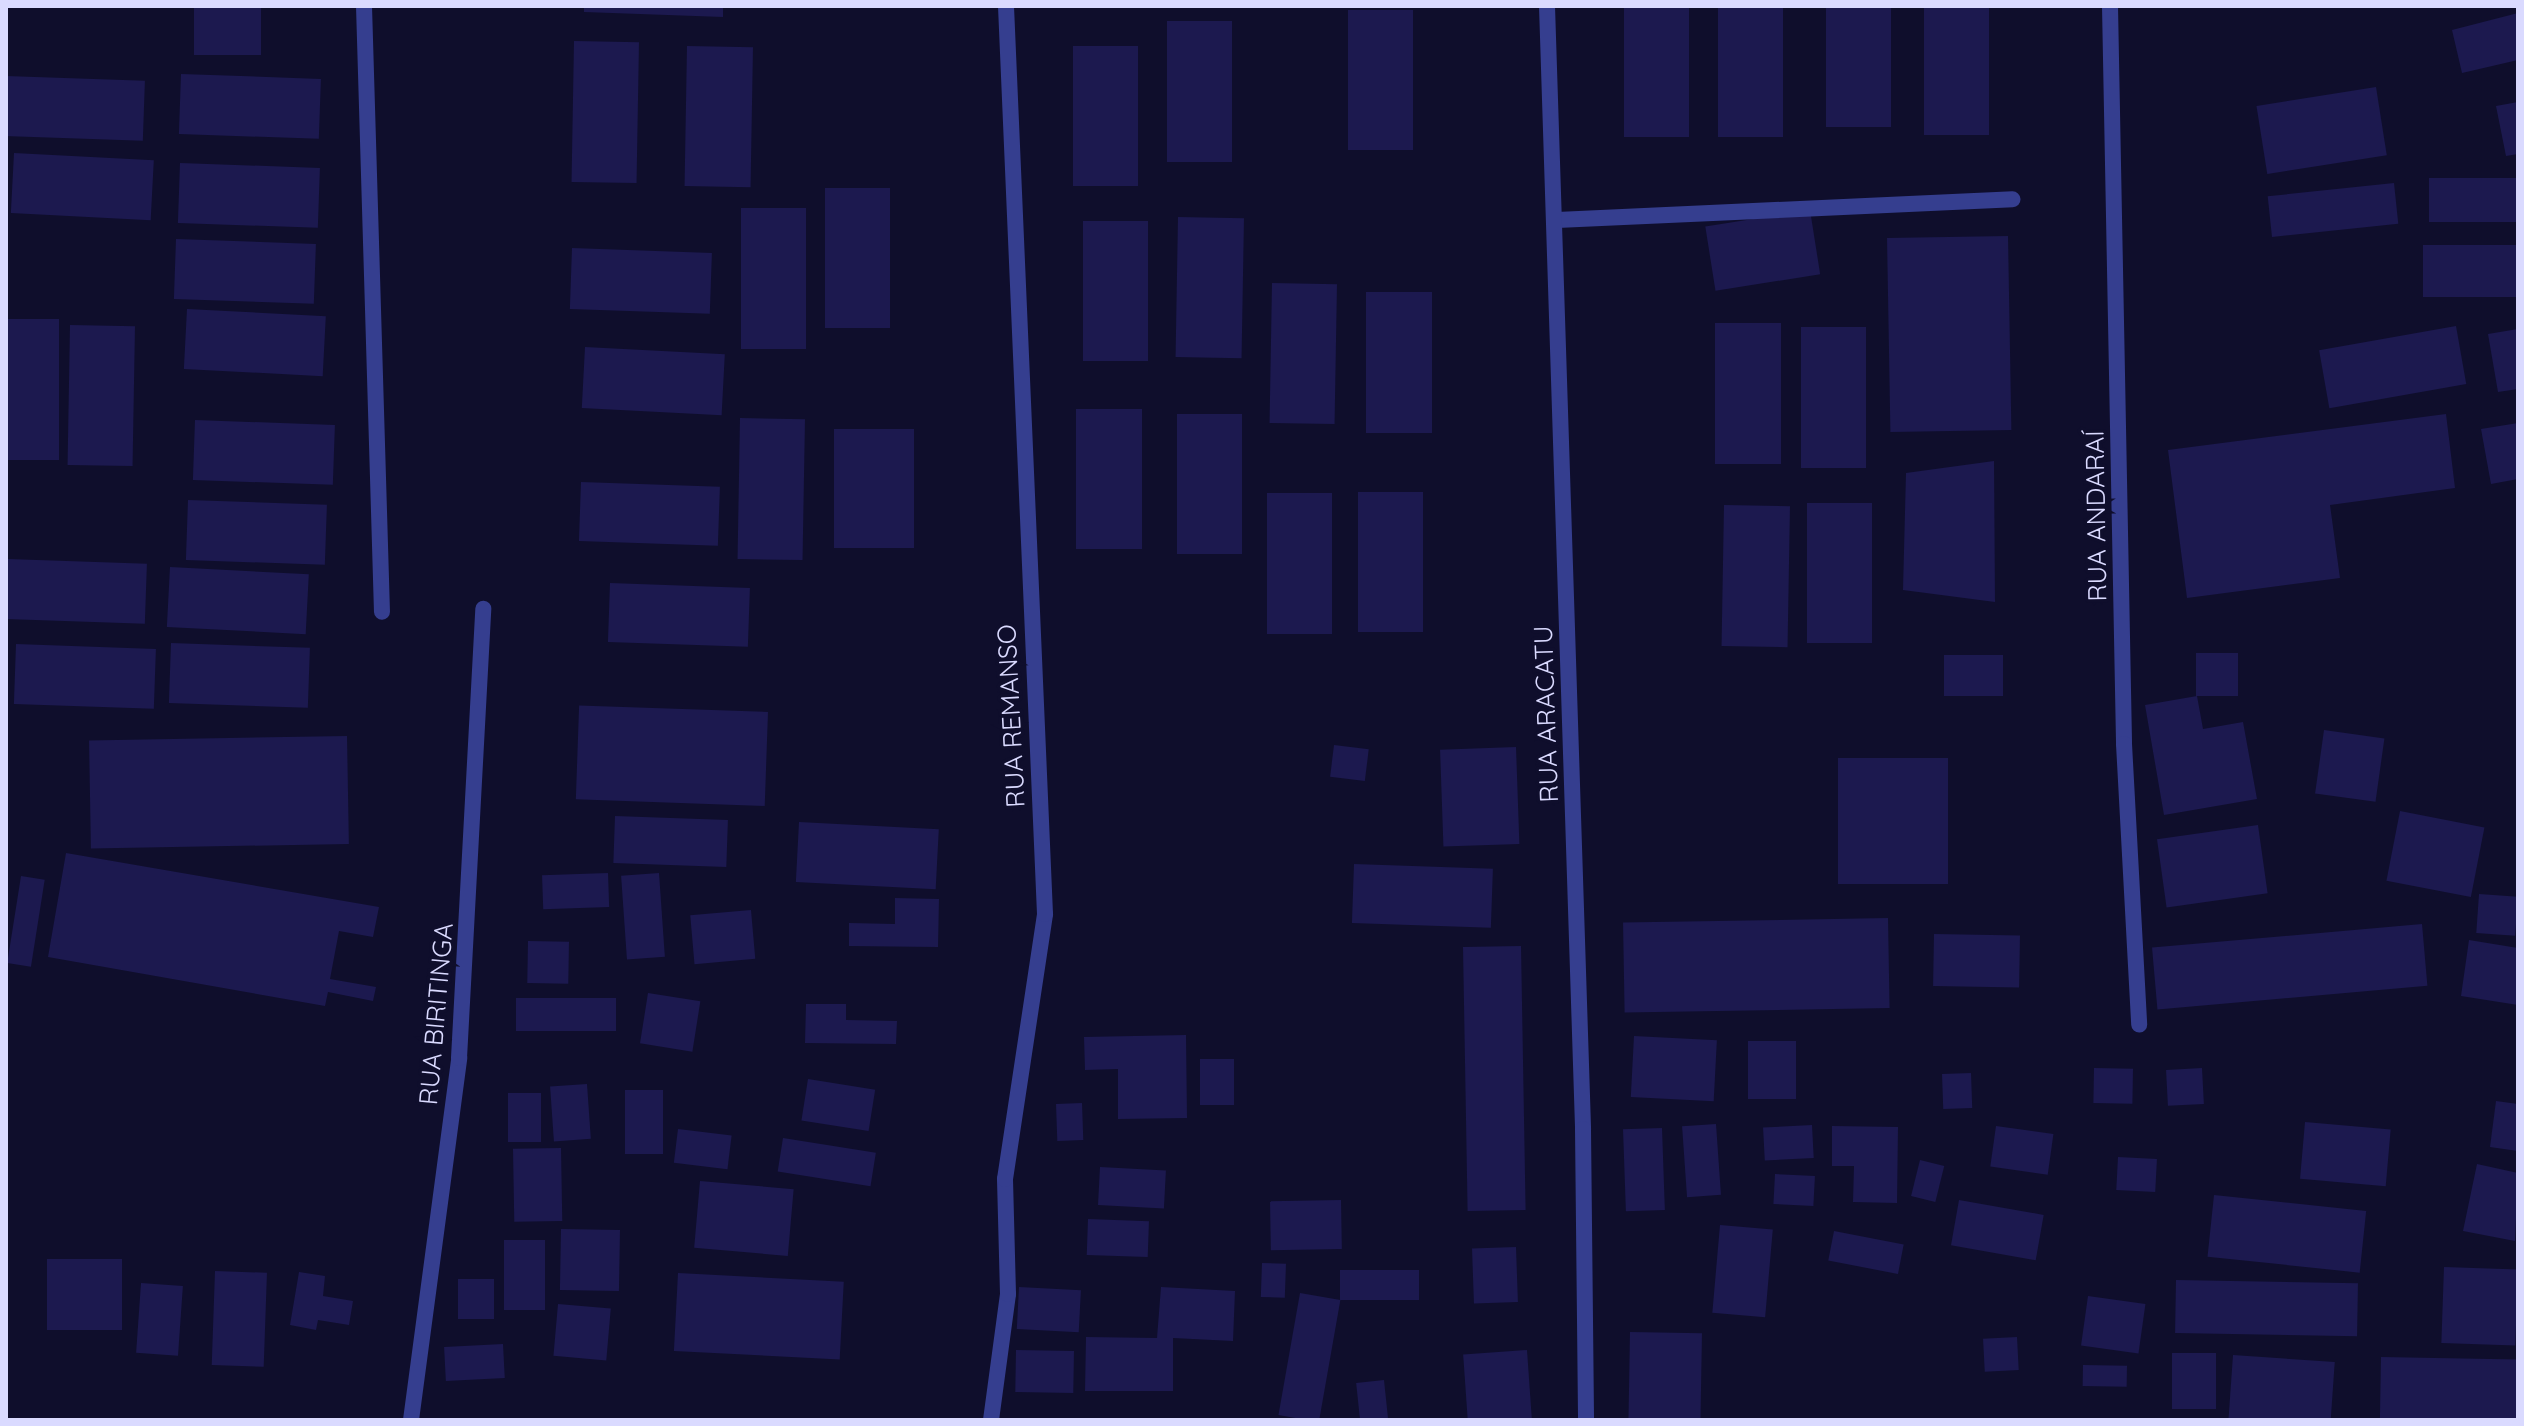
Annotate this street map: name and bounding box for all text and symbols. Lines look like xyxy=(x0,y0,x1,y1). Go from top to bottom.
street label: RUA ANDARAÍ xyxy=(2079,430,2113,602)
street label: RUA REMANSO xyxy=(991,624,1031,808)
street label: RUA ARACATU xyxy=(1527,625,1565,803)
street label: RUA BIRITINGA xyxy=(412,922,460,1106)

